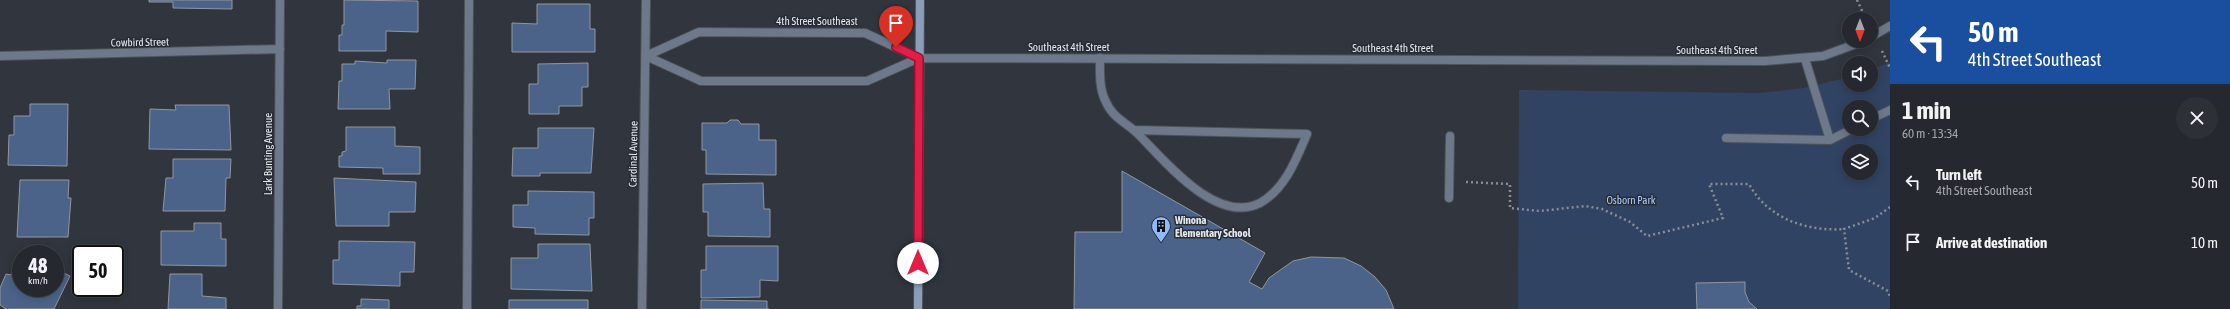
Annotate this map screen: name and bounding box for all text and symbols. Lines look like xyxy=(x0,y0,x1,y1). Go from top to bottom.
pin xyxy=(879,6,913,47)
icon: arrive xyxy=(885,12,907,34)
north arrow xyxy=(1842,12,1878,48)
map controls xyxy=(1842,12,1878,180)
street label: 4th Street Southeast xyxy=(776,15,858,27)
icon: left xyxy=(1902,16,1954,68)
text: 50 m xyxy=(1968,16,2018,48)
street label: Cowbird Street xyxy=(111,35,169,49)
street label: Southeast 4th Street xyxy=(1028,41,1110,53)
street label: Southeast 4th Street xyxy=(1352,42,1434,54)
street label: Southeast 4th Street xyxy=(1676,44,1758,56)
text: 4th Street Southeast xyxy=(1968,49,2102,70)
button: sound xyxy=(1842,56,1878,92)
text: 1 min xyxy=(1902,97,1951,124)
button: close xyxy=(2176,97,2218,139)
button: search xyxy=(1842,100,1878,136)
street label: Lark Bunting Avenue xyxy=(262,113,274,195)
street label: Cardinal Avenue xyxy=(626,121,640,187)
text: 60 m · 13:34 xyxy=(1902,126,1958,141)
button: layers xyxy=(1842,144,1878,180)
text: Turn left xyxy=(1936,166,1982,183)
icon: left xyxy=(1902,171,1924,193)
text: 50 m xyxy=(2191,174,2218,191)
text: 4th Street Southeast xyxy=(1936,183,2032,198)
park label: Osborn Park xyxy=(1606,194,1656,206)
place label: Winona Elementary School xyxy=(1174,214,1252,239)
building icon: Winona Elementary School xyxy=(1150,215,1172,243)
icon: arrive xyxy=(1902,231,1924,253)
text: Arrive at destination xyxy=(1936,234,2047,251)
text: 10 m xyxy=(2191,234,2218,251)
position arrow xyxy=(897,242,939,284)
speed limit sign: 50 xyxy=(72,245,124,297)
text: 48 xyxy=(29,254,47,277)
text: km/h xyxy=(28,275,48,286)

